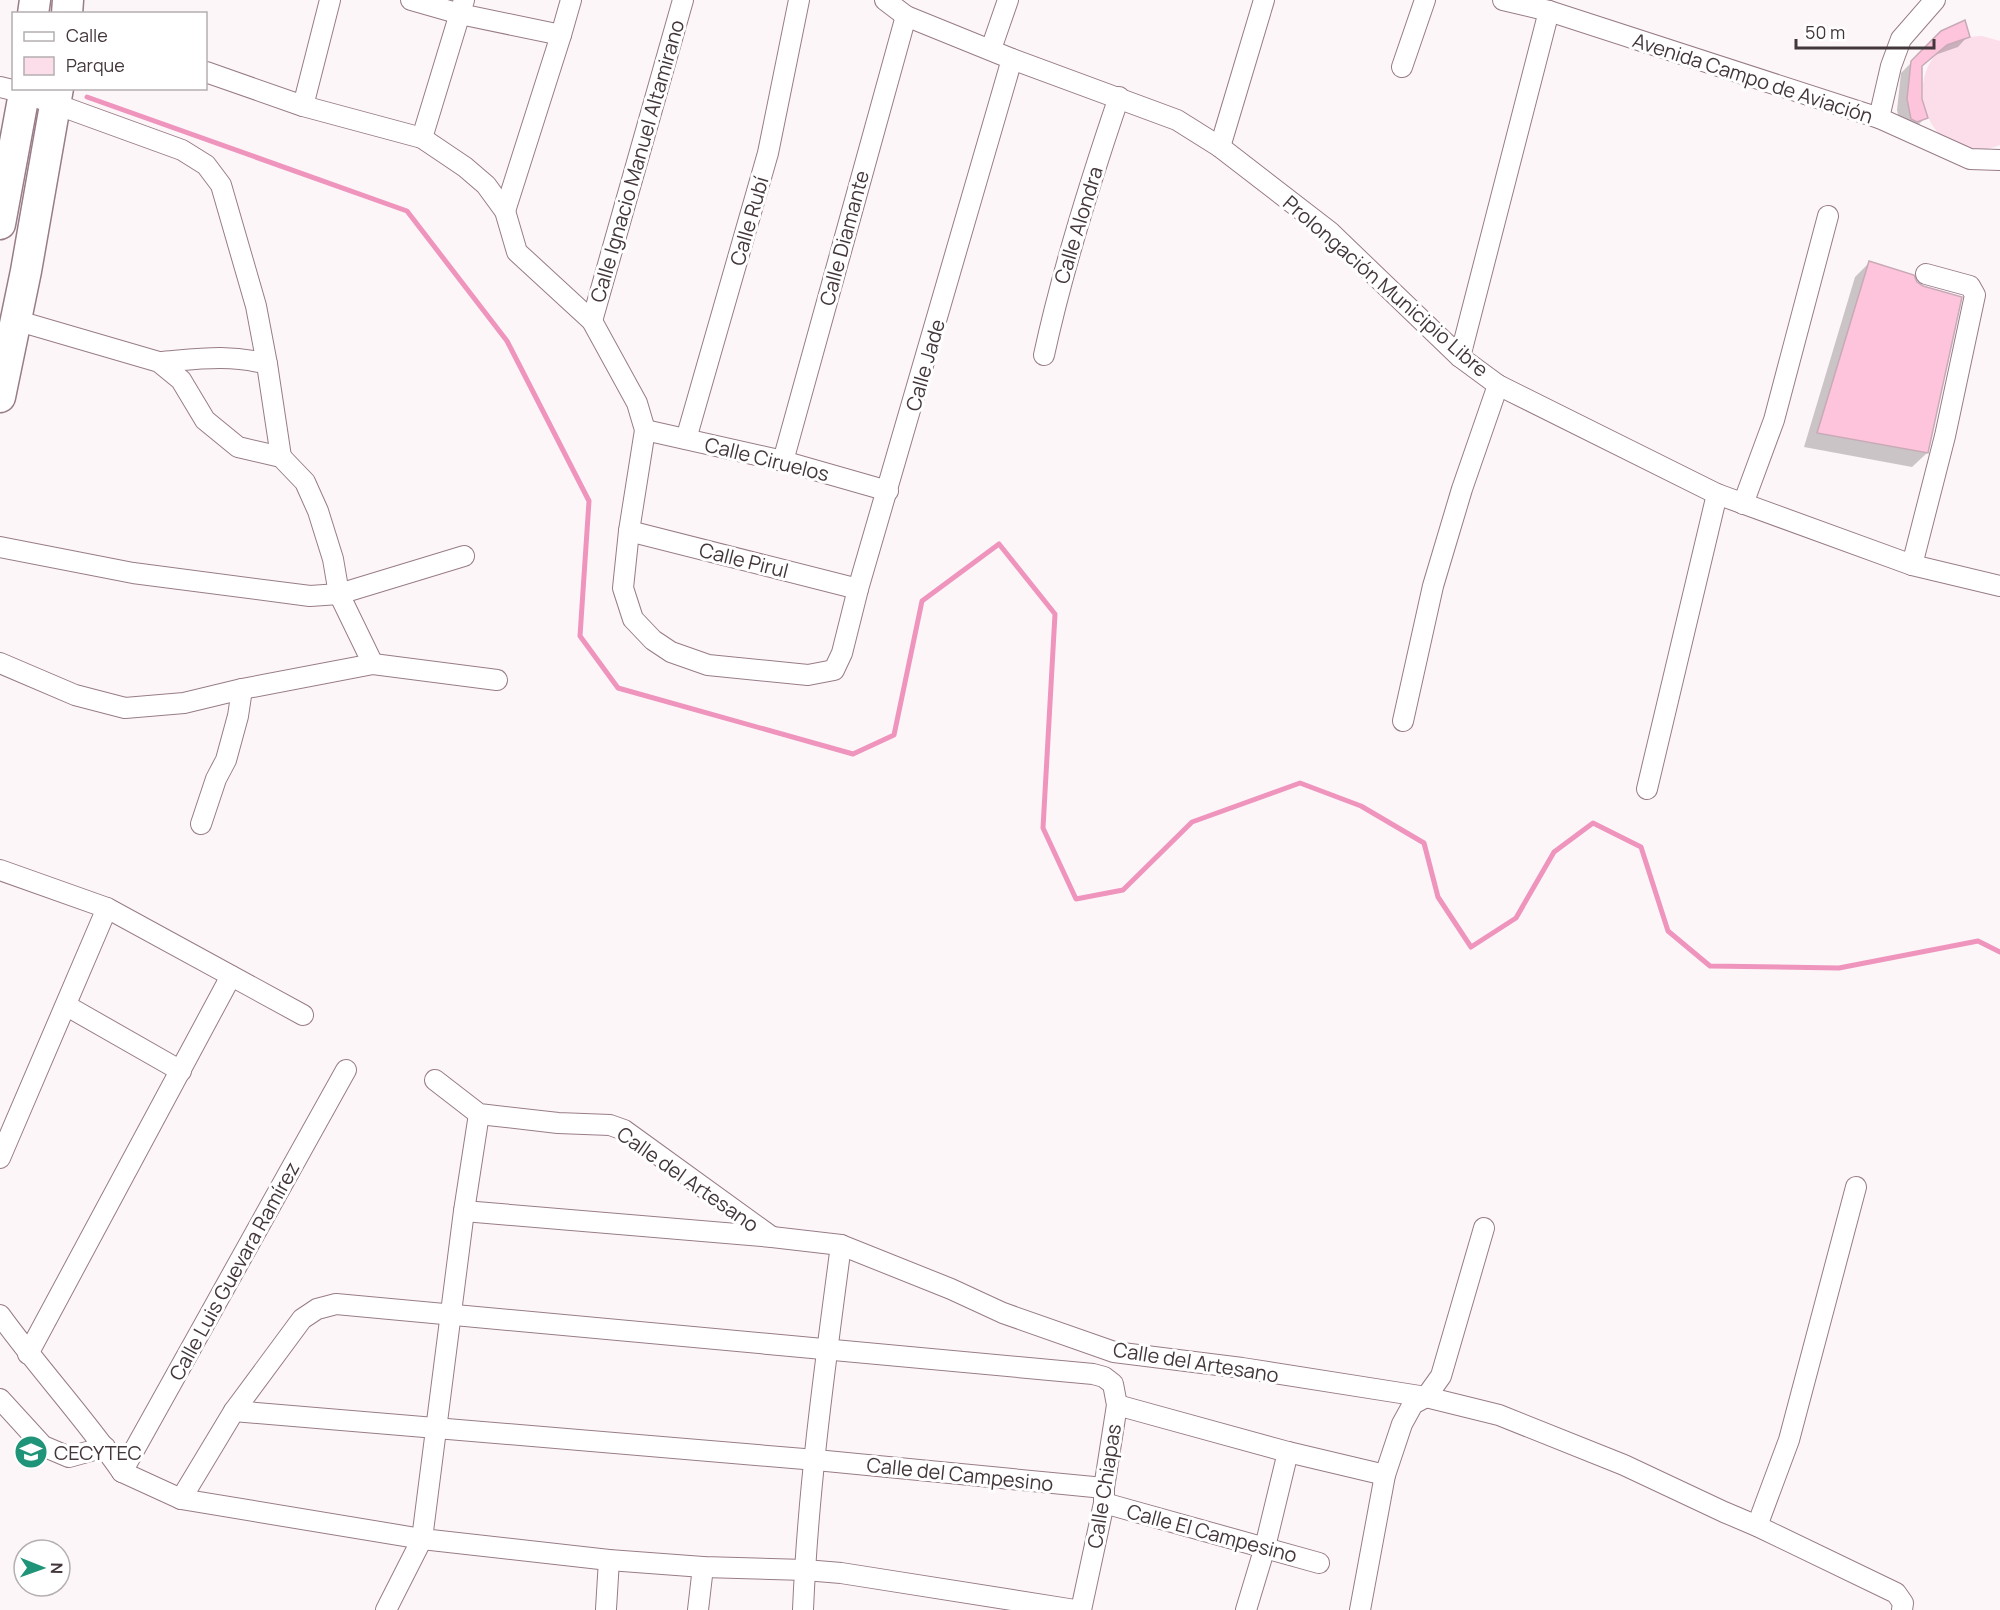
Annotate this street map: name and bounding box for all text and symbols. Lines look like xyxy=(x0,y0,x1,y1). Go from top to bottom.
legend xyxy=(12,12,207,90)
scale bar xyxy=(1796,12,1934,50)
street label: Calle Ignacio Manuel Altamirano xyxy=(584,16,690,306)
text: 50 m xyxy=(1805,20,1845,44)
text: Calle xyxy=(66,23,108,47)
street label: Avenida Campo de Aviación xyxy=(1629,26,1877,130)
text: Parque xyxy=(66,53,125,77)
street label: Calle Alondra xyxy=(1047,163,1109,287)
street label: Calle Diamante xyxy=(813,167,875,309)
street label: Calle Rubí xyxy=(723,173,775,269)
street label: Prolongación Municipio Libre xyxy=(1278,189,1494,383)
street label: Calle Jade xyxy=(899,316,951,414)
street label: Calle Ciruelos xyxy=(702,431,832,487)
street label: Calle Pirul xyxy=(697,536,791,584)
street label: Calle del Artesano xyxy=(612,1120,764,1238)
street label: Calle Luis Guevara Ramírez xyxy=(163,1157,305,1385)
street label: Calle del Artesano xyxy=(1111,1336,1281,1388)
street label: Calle Chiapas xyxy=(1081,1422,1127,1550)
school or university icon: CECYTEC xyxy=(13,1434,49,1470)
place label: CECYTEC xyxy=(54,1439,142,1466)
street label: Calle del Campesino xyxy=(865,1451,1055,1497)
street label: Calle El Campesino xyxy=(1124,1497,1300,1569)
north arrow xyxy=(12,1538,72,1598)
text: N xyxy=(46,1562,68,1574)

